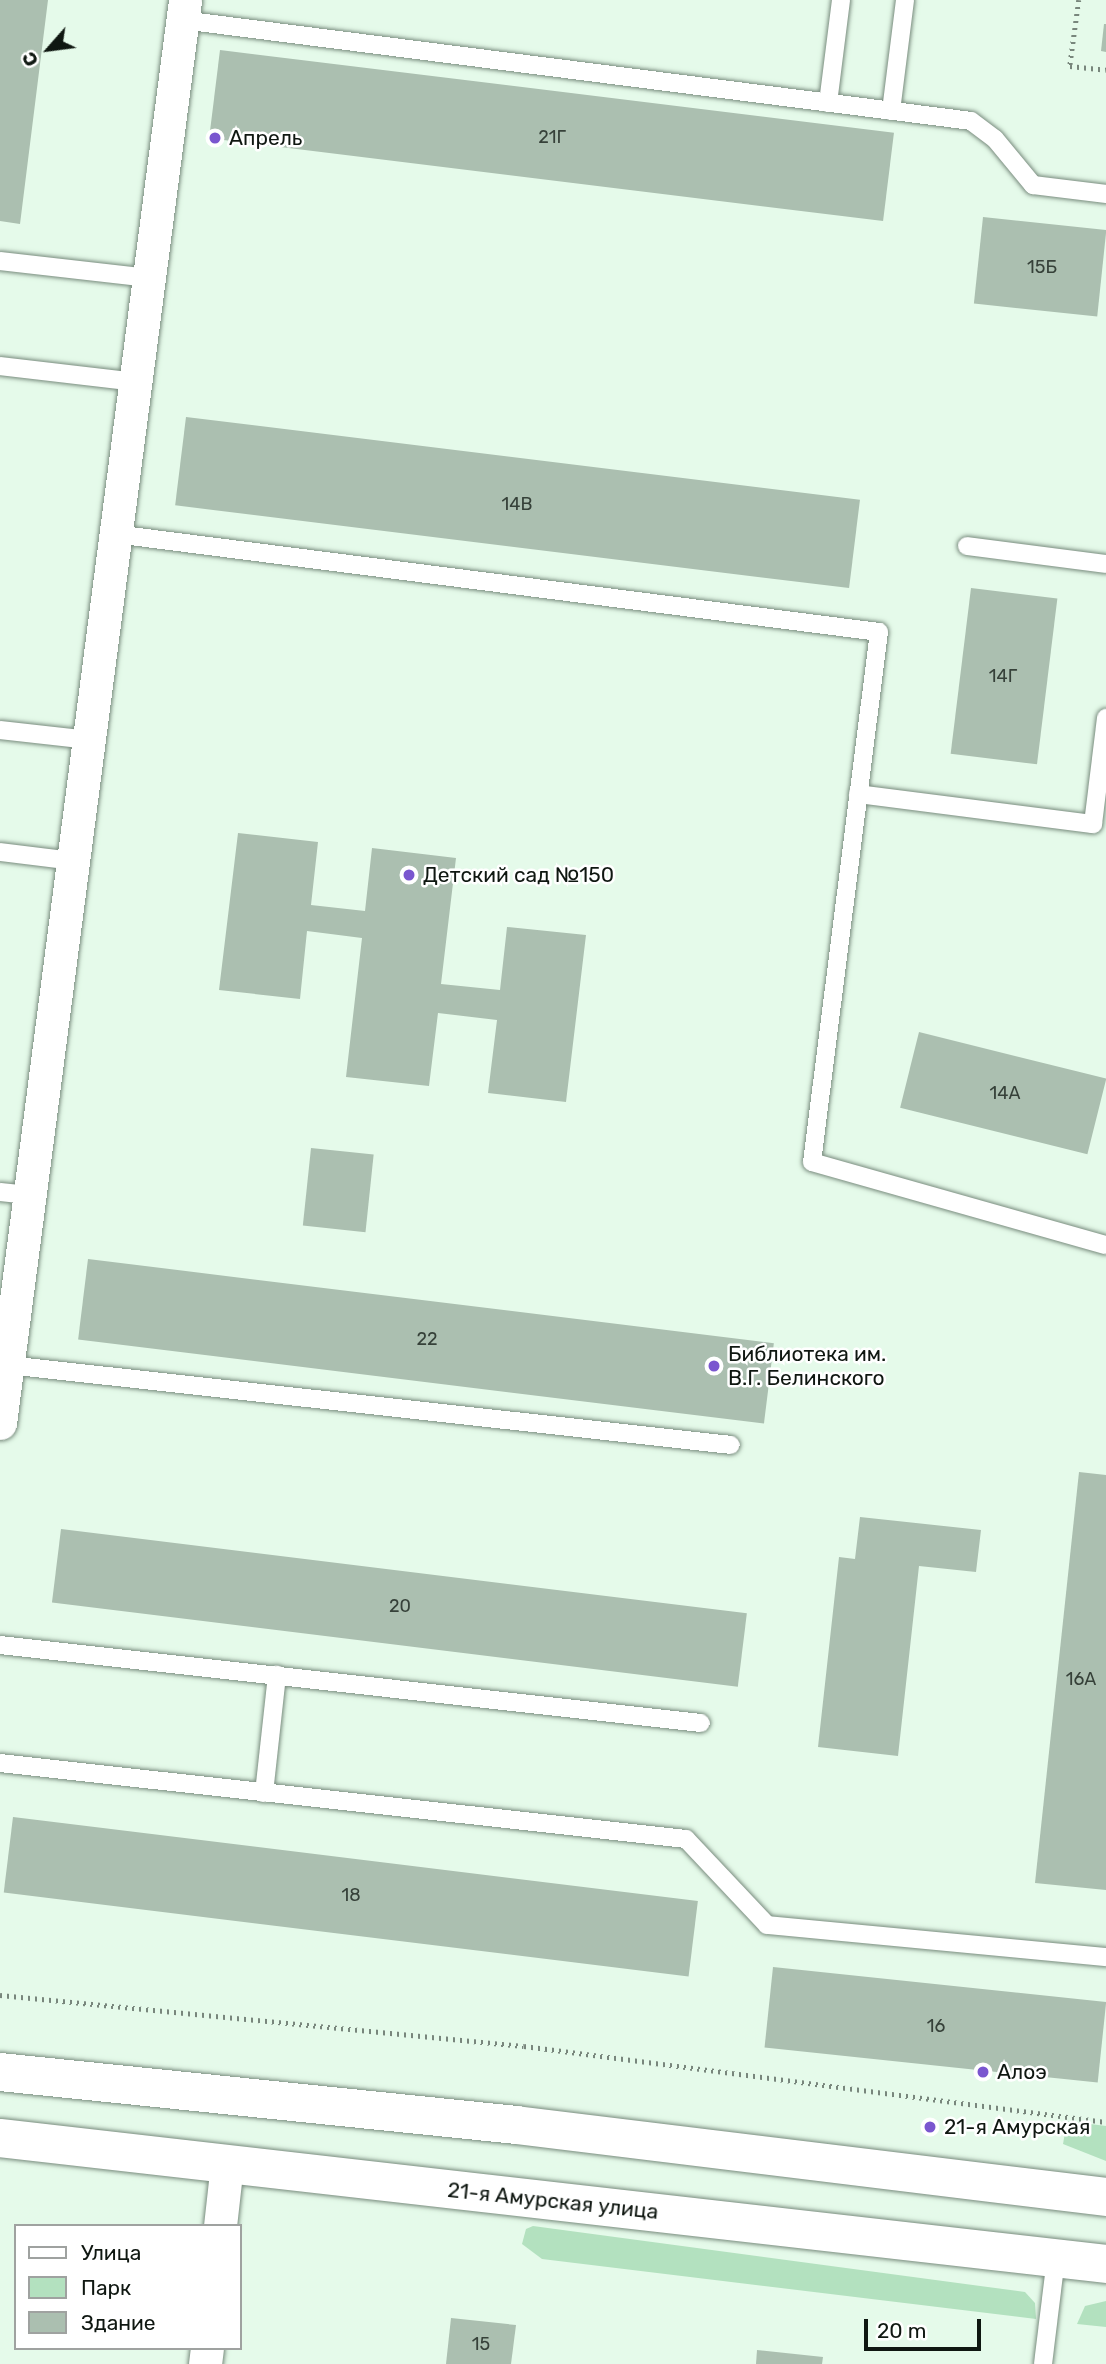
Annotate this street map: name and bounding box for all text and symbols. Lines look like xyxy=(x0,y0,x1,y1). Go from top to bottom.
north arrow xyxy=(14,14,84,84)
text: С xyxy=(17,48,43,70)
place label: Апрель xyxy=(229,125,302,151)
house number: 21Г xyxy=(538,126,566,148)
marker: Апрель xyxy=(207,130,223,146)
house number: 15Б xyxy=(1027,256,1057,278)
house number: 14В xyxy=(502,493,532,515)
house number: 14Г xyxy=(989,665,1017,687)
place label: Детский сад №150 xyxy=(423,862,614,888)
marker: Детский сад №150 xyxy=(401,867,417,883)
house number: 14А xyxy=(990,1082,1020,1104)
house number: 22 xyxy=(416,1328,438,1350)
place label: Библиотека им. В.Г. Белинского xyxy=(728,1341,886,1391)
marker: Библиотека им. В.Г. Белинского xyxy=(706,1358,722,1374)
house number: 20 xyxy=(389,1595,411,1617)
house number: 16А xyxy=(1066,1668,1096,1690)
house number: 18 xyxy=(341,1884,361,1906)
house number: 16 xyxy=(927,2015,945,2037)
place label: Алоэ xyxy=(997,2059,1047,2085)
marker: Алоэ xyxy=(975,2064,991,2080)
place label: 21-я Амурская xyxy=(944,2114,1090,2140)
marker: 21-я Амурская xyxy=(922,2119,938,2135)
street label: 21-я Амурская улица xyxy=(446,2177,660,2225)
legend xyxy=(14,2224,242,2350)
text: Улица xyxy=(81,2240,141,2265)
text: Парк xyxy=(81,2275,131,2300)
scale bar xyxy=(868,2304,985,2348)
text: Здание xyxy=(81,2310,156,2335)
text: 20 m xyxy=(877,2318,926,2343)
house number: 15 xyxy=(472,2333,490,2355)

